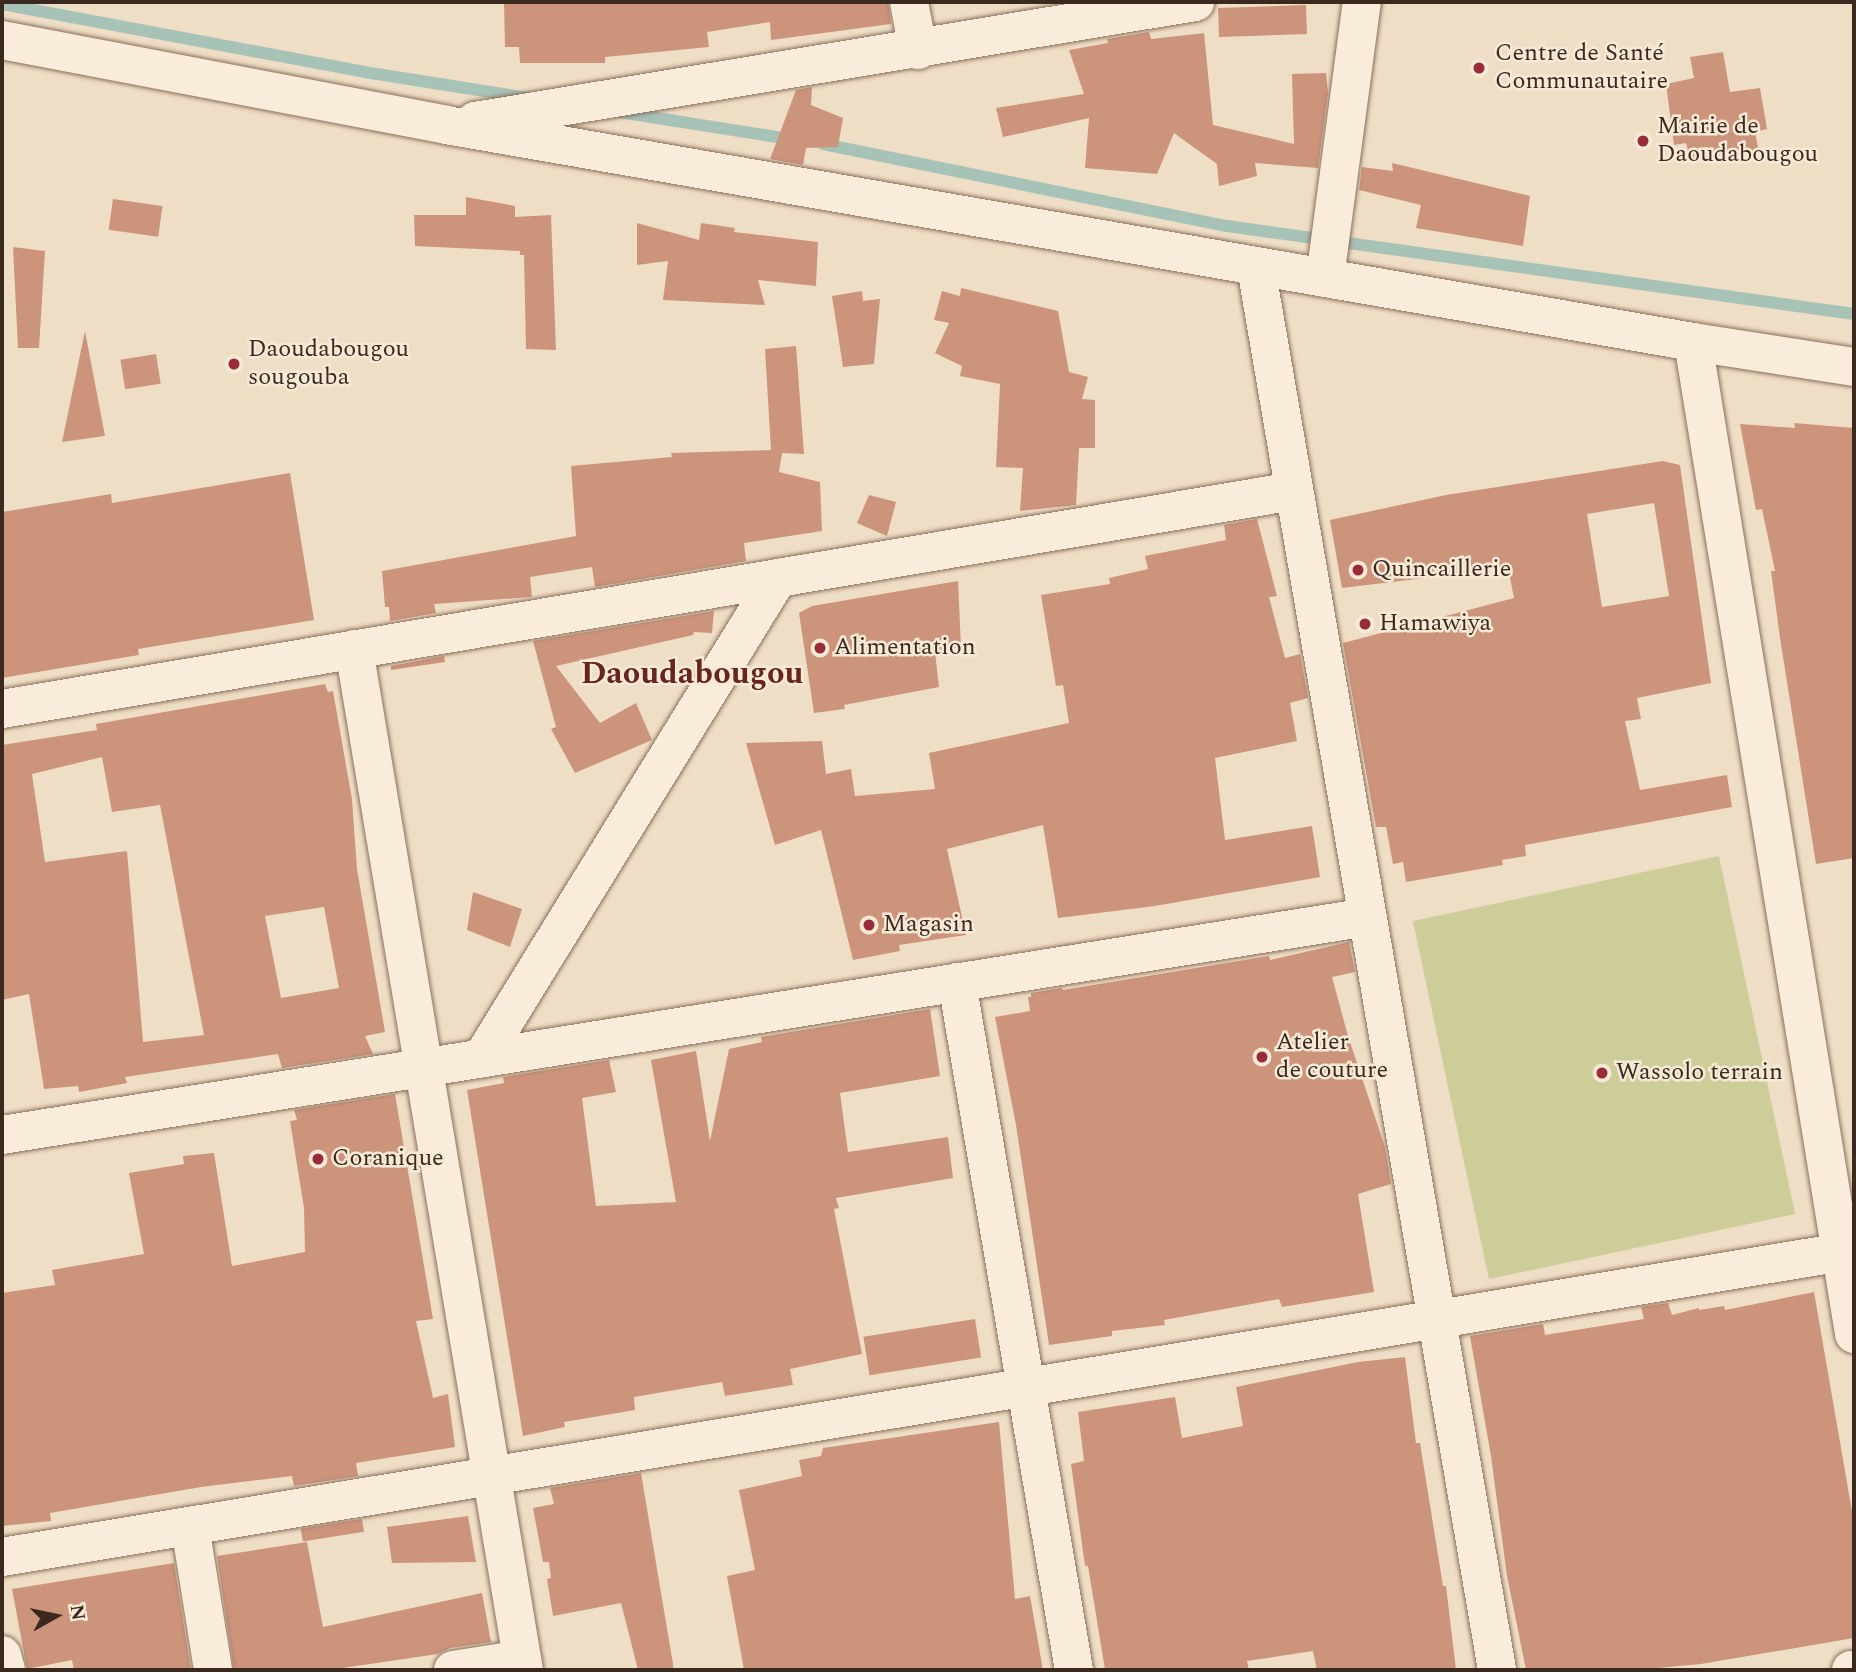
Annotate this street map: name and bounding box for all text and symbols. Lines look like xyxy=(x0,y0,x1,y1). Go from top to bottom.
place label: Centre de Santé Communautaire xyxy=(1495,40,1668,96)
marker: Centre de Santé Communautaire xyxy=(1469,58,1489,78)
place label: Mairie de Daoudabougou xyxy=(1657,113,1818,169)
marker: Mairie de Daoudabougou xyxy=(1635,133,1651,149)
place label: Daoudabougou sougouba xyxy=(248,336,409,392)
marker: Daoudabougou sougouba xyxy=(226,356,242,372)
place label: Quincaillerie xyxy=(1372,556,1511,584)
marker: Quincaillerie xyxy=(1350,562,1366,578)
place label: Hamawiya xyxy=(1379,610,1491,638)
marker: Hamawiya xyxy=(1357,616,1373,632)
place label: Alimentation xyxy=(834,634,976,662)
marker: Alimentation xyxy=(812,640,828,656)
district label: Daoudabougou xyxy=(581,655,803,693)
place label: Magasin xyxy=(883,911,974,939)
marker: Magasin xyxy=(861,917,877,933)
place label: Atelier de couture xyxy=(1276,1029,1388,1085)
marker: Atelier de couture xyxy=(1254,1049,1270,1065)
place label: Wassolo terrain xyxy=(1616,1059,1783,1087)
marker: Wassolo terrain xyxy=(1594,1065,1610,1081)
place label: Coranique xyxy=(332,1145,444,1173)
marker: Coranique xyxy=(310,1151,326,1167)
north arrow xyxy=(21,1581,91,1651)
text: N xyxy=(62,1603,93,1623)

